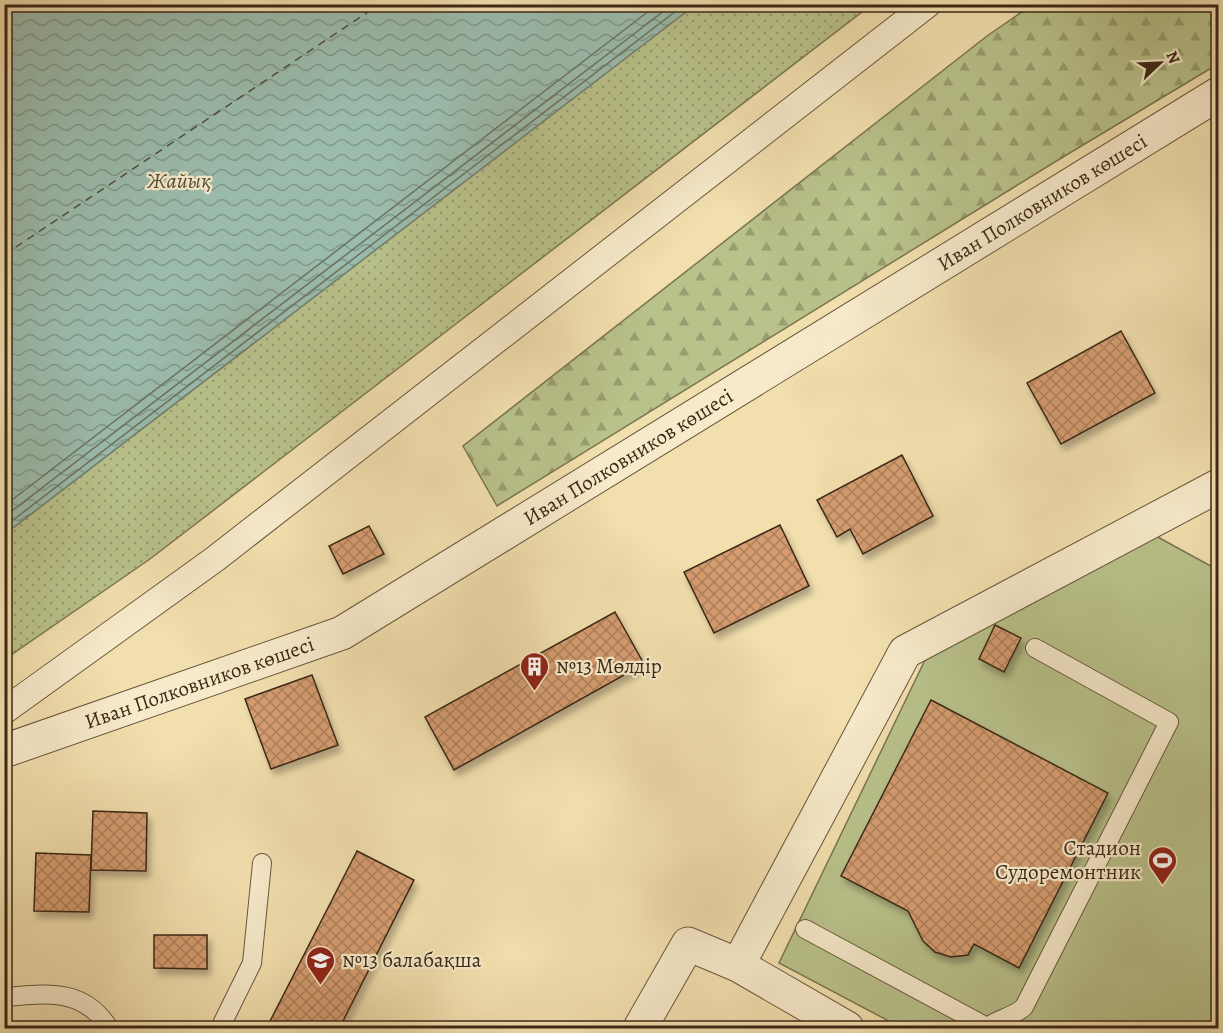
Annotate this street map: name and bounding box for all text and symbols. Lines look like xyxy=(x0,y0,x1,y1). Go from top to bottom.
north arrow xyxy=(1130,33,1190,93)
text: N xyxy=(1160,48,1185,68)
street label: Иван Полковников көшесі xyxy=(932,127,1152,277)
water label: Жайық xyxy=(146,166,211,196)
street label: Иван Полковников көшесі xyxy=(518,382,738,532)
street label: Иван Полковников көшесі xyxy=(81,630,318,736)
building icon: №13 Мөлдiр xyxy=(519,650,551,692)
place label: №13 Мөлдiр xyxy=(556,652,662,680)
place label: Стадион Судоремонтник xyxy=(995,834,1141,886)
sports icon: Стадион Судоремонтник xyxy=(1146,844,1178,886)
school or university icon: №13 балабақша xyxy=(305,944,337,986)
place label: №13 балабақша xyxy=(342,946,482,974)

